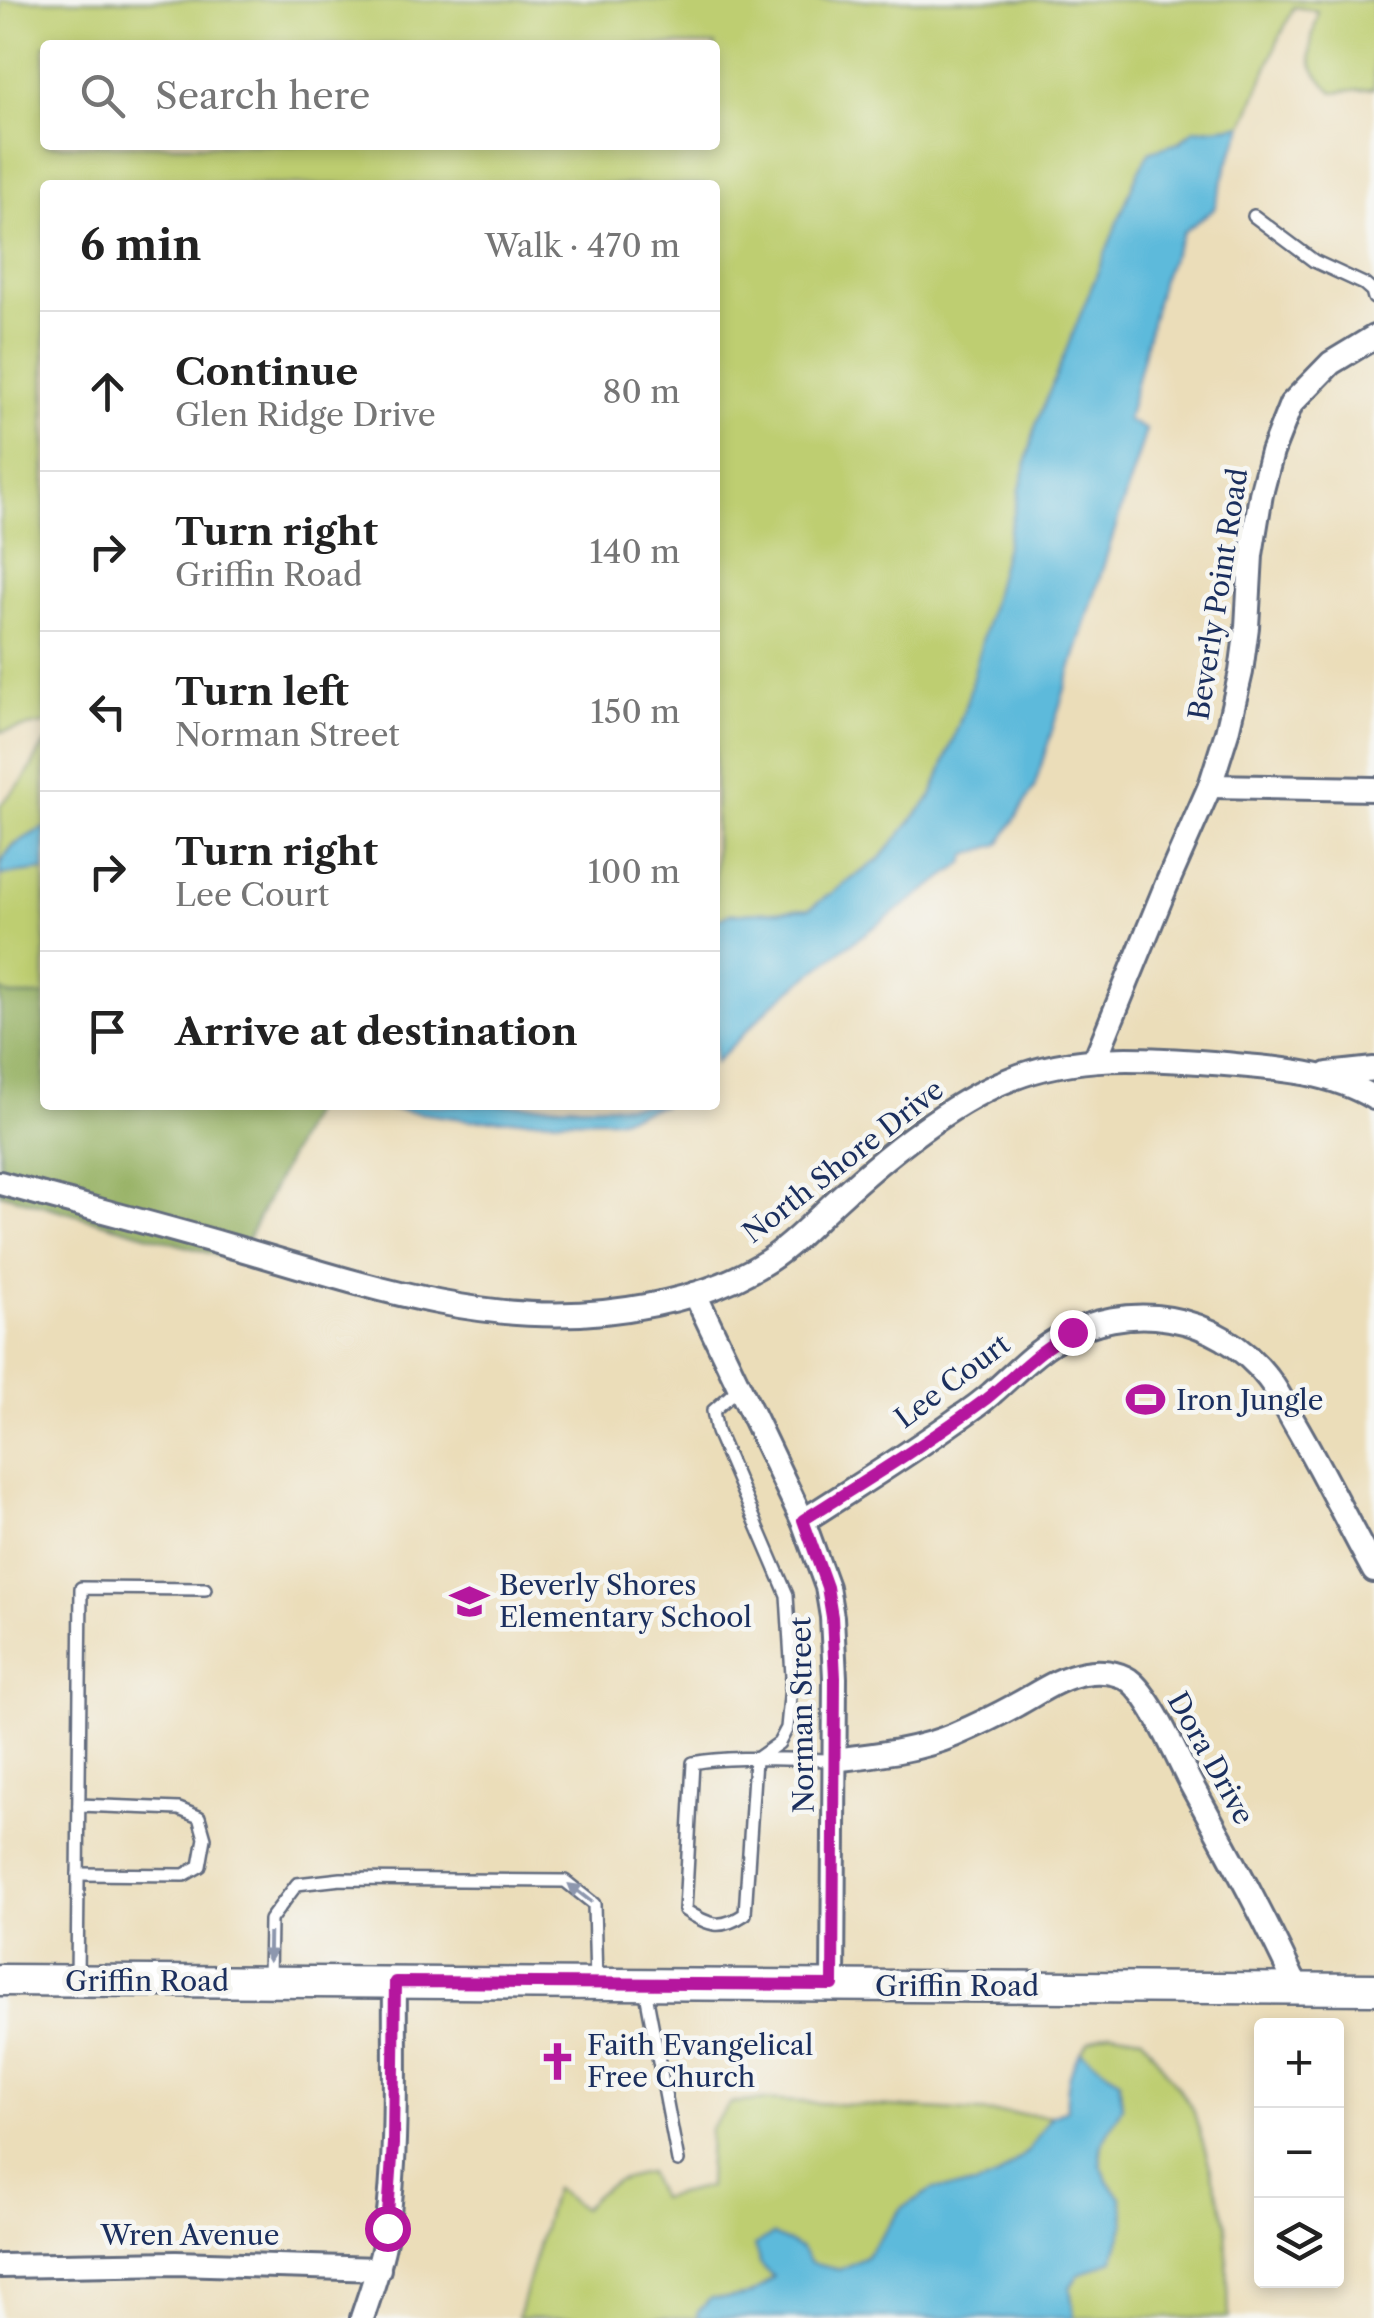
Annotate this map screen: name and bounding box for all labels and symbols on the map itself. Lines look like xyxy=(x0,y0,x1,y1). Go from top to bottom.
street label: Beverly Point Road xyxy=(1181,466,1255,722)
street label: North Shore Drive xyxy=(736,1072,950,1250)
route end xyxy=(1050,1310,1096,1356)
street label: Lee Court xyxy=(888,1327,1016,1435)
sports icon: Iron Jungle xyxy=(1125,1379,1167,1421)
place label: Iron Jungle xyxy=(1176,1383,1323,1417)
place label: Beverly Shores Elementary School xyxy=(499,1568,752,1634)
school or university icon: Beverly Shores Elementary School xyxy=(448,1580,490,1622)
street label: Norman Street xyxy=(783,1616,821,1814)
street label: Dora Drive xyxy=(1161,1686,1261,1830)
one-way arrow xyxy=(567,1883,593,1904)
one-way arrow xyxy=(261,1931,277,1963)
street label: Griffin Road xyxy=(65,1964,229,1998)
street label: Griffin Road xyxy=(875,1969,1039,2003)
place label: Faith Evangelical Free Church xyxy=(587,2028,813,2094)
church icon: Faith Evangelical Free Church xyxy=(536,2040,578,2082)
route start xyxy=(365,2206,411,2252)
street label: Wren Avenue xyxy=(99,2218,280,2252)

